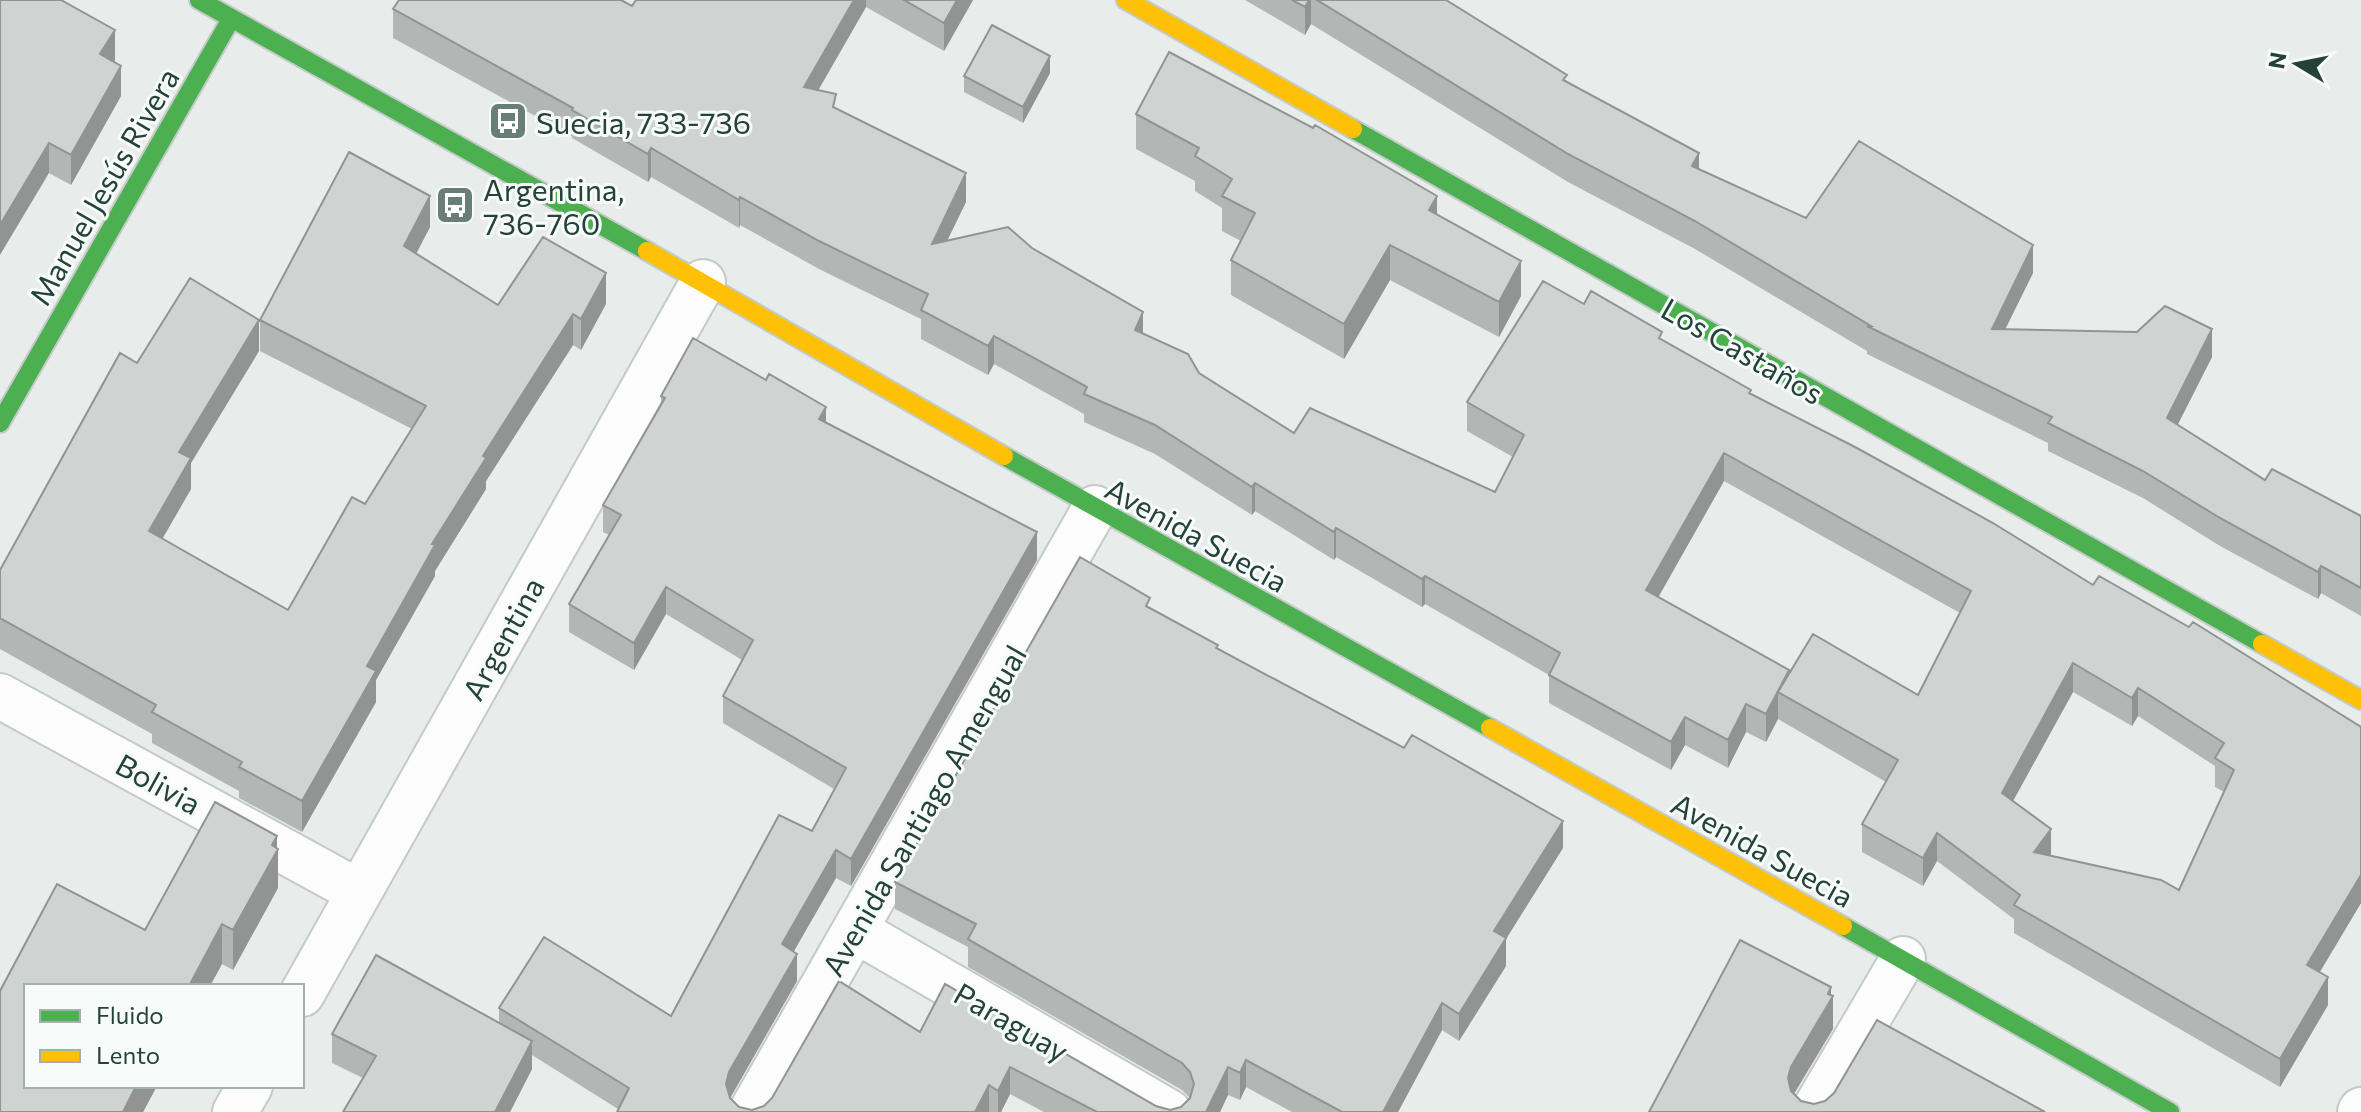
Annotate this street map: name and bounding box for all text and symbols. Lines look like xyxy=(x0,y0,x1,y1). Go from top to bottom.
north arrow xyxy=(2257,24,2337,104)
text: N xyxy=(2262,50,2292,71)
street label: Manuel Jesús Rivera xyxy=(20,61,186,311)
bus stop icon: Suecia, 733-736 xyxy=(487,100,529,142)
place label: Suecia, 733-736 xyxy=(536,103,751,140)
place label: Argentina, 736-760 xyxy=(483,170,624,241)
bus stop icon: Argentina, 736-760 xyxy=(434,184,476,226)
street label: Los Castaños xyxy=(1656,289,1830,411)
street label: Avenida Suecia xyxy=(1100,469,1294,599)
street label: Argentina xyxy=(453,570,551,706)
street label: Avenida Santiago Amengual xyxy=(813,638,1033,982)
street label: Bolivia xyxy=(110,745,208,821)
street label: Avenida Suecia xyxy=(1666,784,1860,914)
street label: Paraguay xyxy=(948,974,1076,1068)
legend xyxy=(24,984,304,1088)
text: Fluido xyxy=(96,1000,164,1029)
text: Lento xyxy=(96,1040,160,1069)

